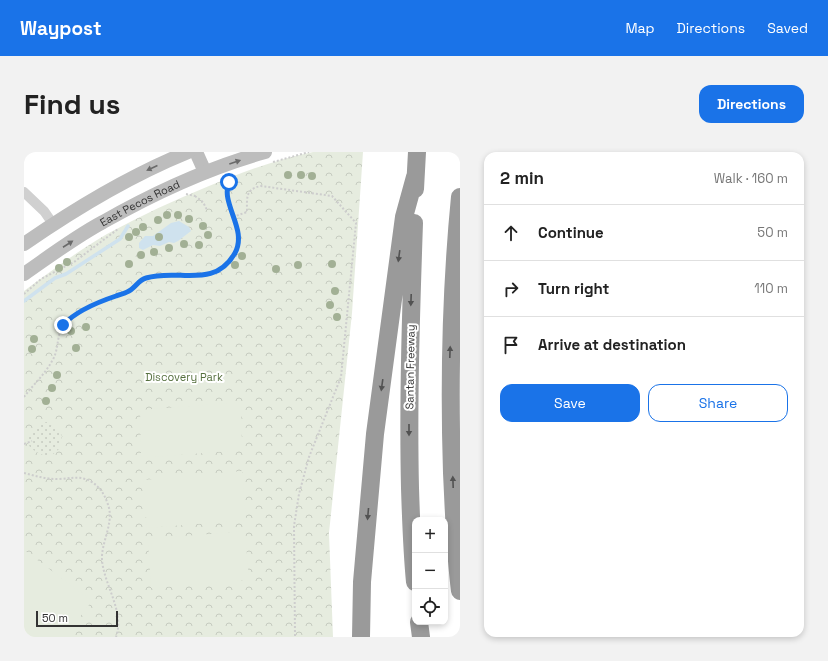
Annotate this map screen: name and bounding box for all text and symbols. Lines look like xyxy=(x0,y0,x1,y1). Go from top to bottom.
text: Waypost xyxy=(20,16,102,41)
text: Map xyxy=(625,19,655,37)
text: Directions xyxy=(677,19,745,37)
text: Saved xyxy=(767,19,808,37)
button: Directions xyxy=(699,85,804,123)
text: Find us xyxy=(24,86,121,122)
one-way arrow xyxy=(229,158,241,164)
one-way arrow xyxy=(146,165,158,171)
text: 2 min xyxy=(500,167,544,189)
text: Walk · 160 m xyxy=(714,170,788,187)
route start xyxy=(220,173,238,191)
street label: East Pecos Road xyxy=(97,177,182,229)
icon: ahead xyxy=(500,222,522,244)
text: Continue xyxy=(538,223,604,242)
text: 50 m xyxy=(757,224,788,241)
one-way arrow xyxy=(62,240,73,248)
one-way arrow xyxy=(396,250,402,262)
icon: right xyxy=(500,278,522,300)
text: Turn right xyxy=(538,279,609,298)
text: 110 m xyxy=(754,280,788,297)
one-way arrow xyxy=(408,294,414,307)
route end xyxy=(54,316,72,334)
street label: Santan Freeway xyxy=(402,324,418,410)
icon: arrive xyxy=(500,334,522,356)
text: Arrive at destination xyxy=(538,335,686,354)
one-way arrow xyxy=(447,346,454,358)
park label: Discovery Park xyxy=(145,370,223,384)
one-way arrow xyxy=(379,379,385,391)
button: Save xyxy=(500,384,640,422)
button: Share xyxy=(648,384,788,422)
one-way arrow xyxy=(406,424,412,437)
one-way arrow xyxy=(449,476,456,488)
one-way arrow xyxy=(365,508,372,520)
map controls xyxy=(412,517,448,625)
button: + xyxy=(412,517,448,553)
button: − xyxy=(412,553,448,589)
button: locate xyxy=(412,589,448,625)
scale bar xyxy=(36,609,118,628)
text: 50 m xyxy=(42,611,68,625)

